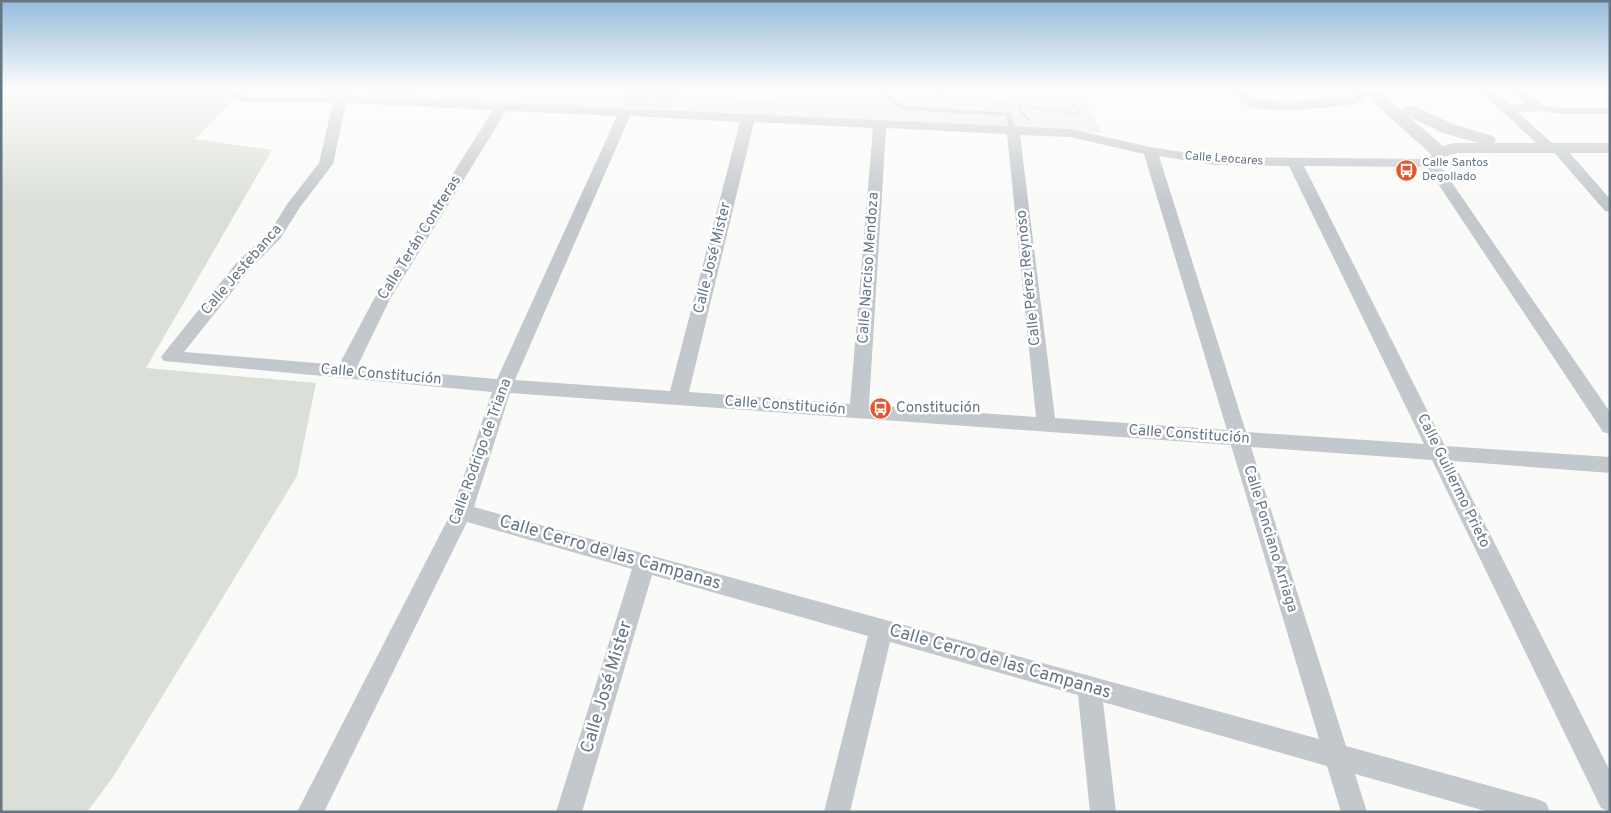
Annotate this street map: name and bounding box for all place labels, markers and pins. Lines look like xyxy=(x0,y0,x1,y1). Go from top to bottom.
place label: Calle Santos Degollado xyxy=(1422,155,1489,185)
bus stop icon: Calle Santos Degollado xyxy=(1394,158,1418,182)
bus stop icon: Constitución xyxy=(868,396,892,420)
place label: Constitución xyxy=(896,399,980,418)

